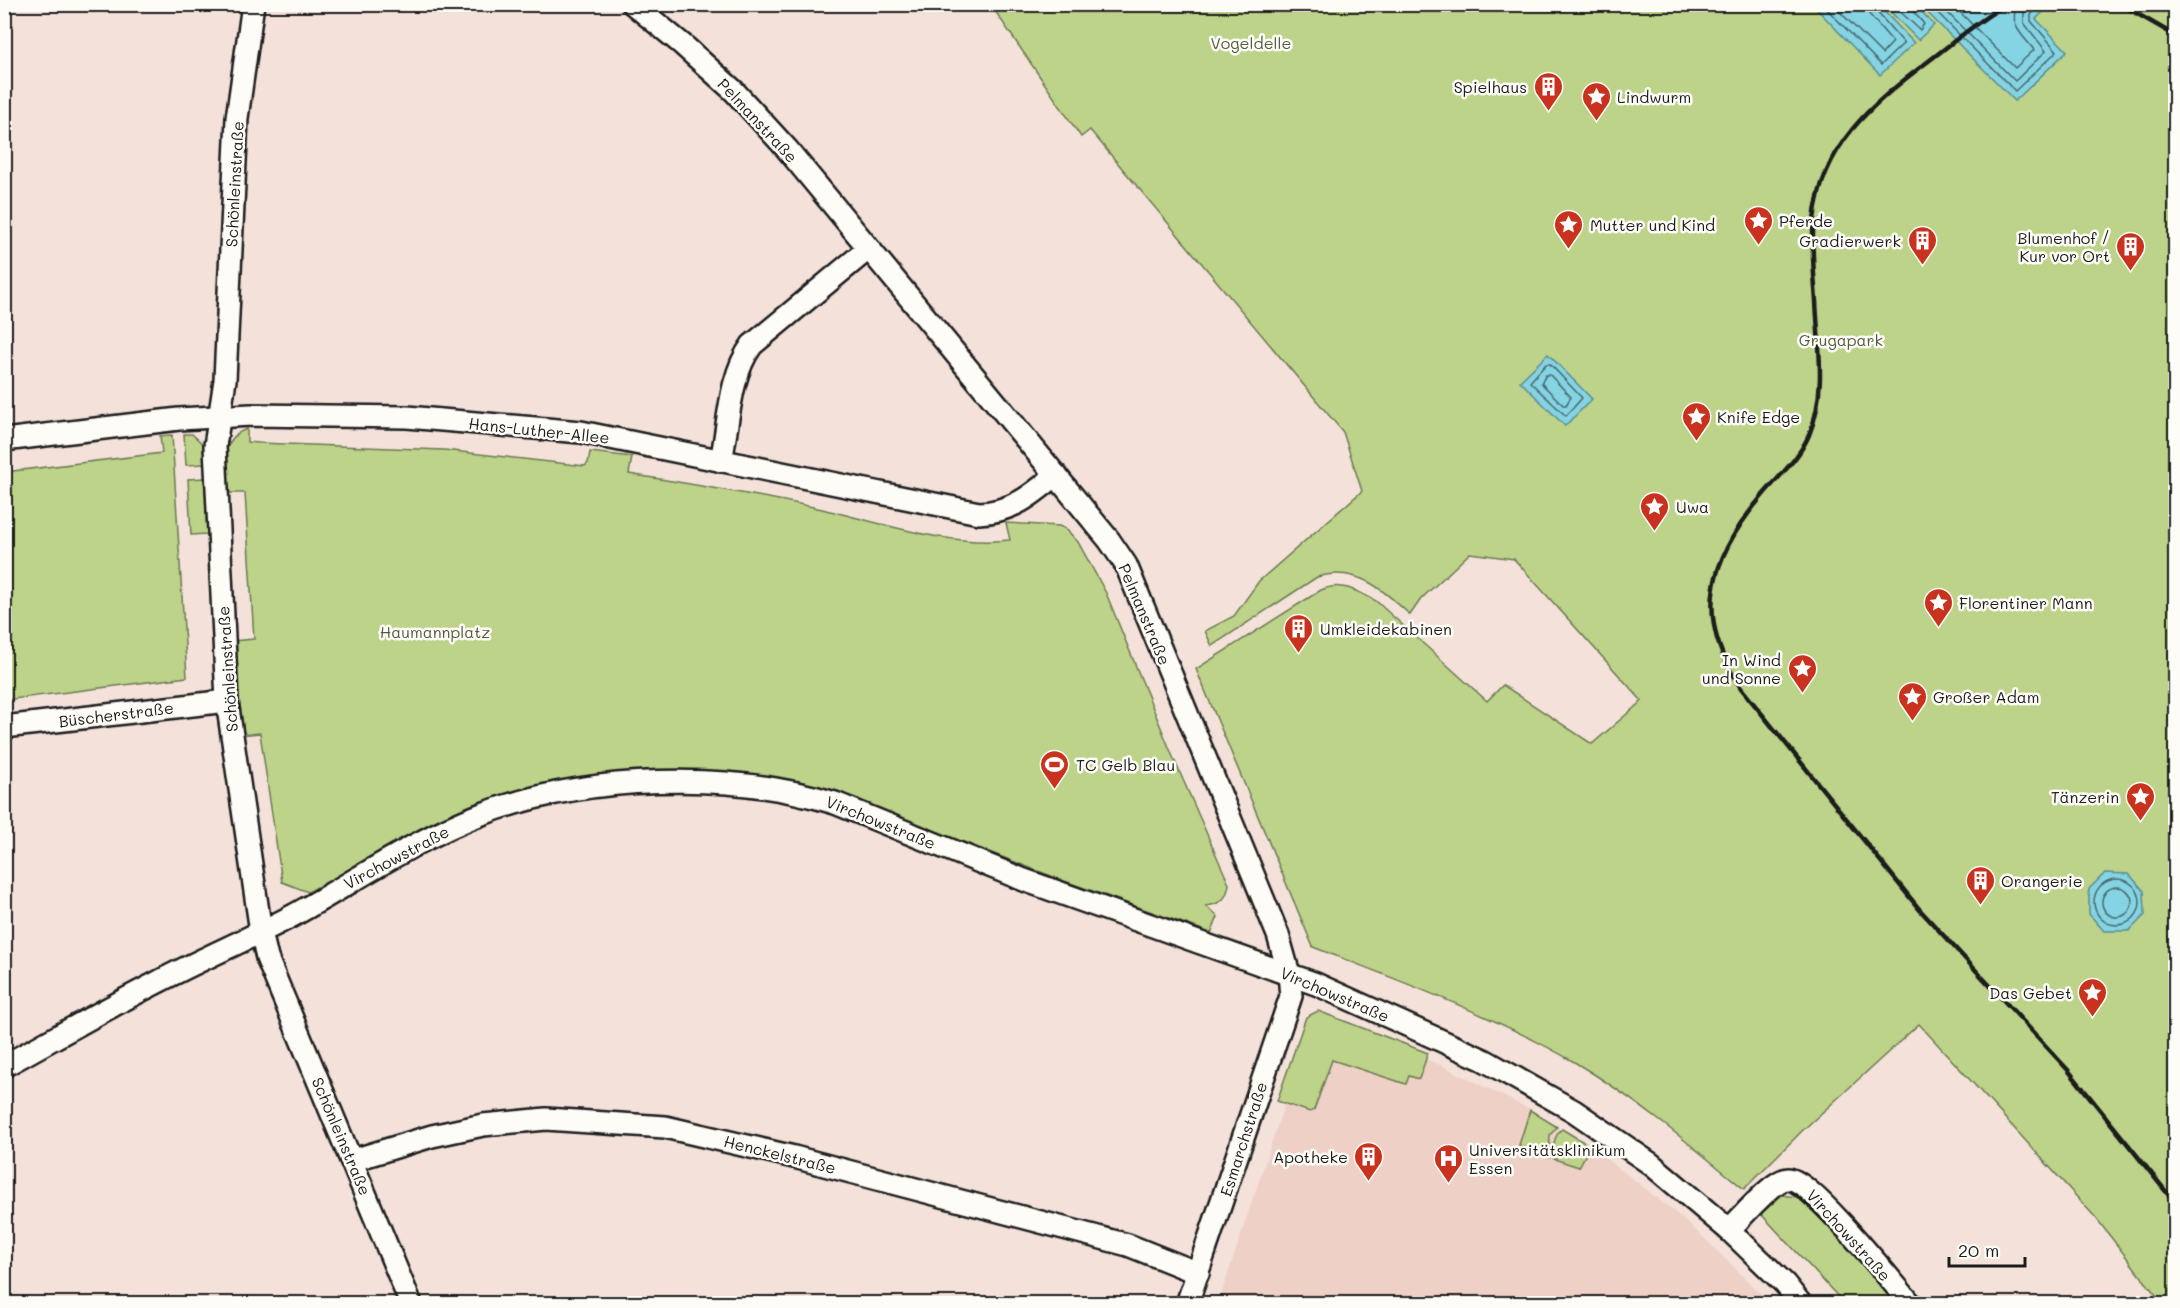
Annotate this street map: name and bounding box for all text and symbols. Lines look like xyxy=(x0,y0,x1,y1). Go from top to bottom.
park label: Vogeldelle xyxy=(1211,32,1291,53)
building icon: Spielhaus xyxy=(1532,70,1564,112)
street label: Pelmanstraße xyxy=(713,73,803,167)
place label: Spielhaus xyxy=(1454,76,1527,97)
place icon: Lindwurm xyxy=(1580,80,1612,122)
place label: Lindwurm xyxy=(1617,86,1691,107)
street label: Schönleinstraße xyxy=(220,120,248,248)
place icon: Pferde xyxy=(1742,204,1774,246)
place icon: Mutter und Kind xyxy=(1553,208,1585,250)
place label: Pferde xyxy=(1779,210,1833,231)
place label: Mutter und Kind xyxy=(1590,214,1715,235)
building icon: Gradierwerk xyxy=(1906,224,1938,266)
place label: Blumenhof / Kur vor Ort xyxy=(2018,227,2110,266)
place label: Gradierwerk xyxy=(1799,230,1901,251)
building icon: Blumenhof / Kur vor Ort xyxy=(2115,230,2147,272)
park label: Grugapark xyxy=(1799,329,1883,350)
place icon: Knife Edge xyxy=(1680,400,1712,442)
place label: Knife Edge xyxy=(1717,406,1800,427)
street label: Hans-Luther-Allee xyxy=(467,412,611,448)
place icon: Uwa xyxy=(1639,490,1671,532)
place label: Uwa xyxy=(1676,496,1709,517)
street label: Pelmanstraße xyxy=(1114,560,1176,668)
place icon: Florentiner Mann xyxy=(1922,586,1954,628)
place label: Florentiner Mann xyxy=(1959,592,2093,613)
street label: Schönleinstraße xyxy=(212,605,242,733)
building icon: Umkleidekabinen xyxy=(1283,612,1315,654)
place label: Umkleidekabinen xyxy=(1320,618,1452,639)
park label: Haumannplatz xyxy=(380,621,490,642)
place label: In Wind und Sonne xyxy=(1702,649,1781,688)
place icon: In Wind und Sonne xyxy=(1786,652,1818,694)
place icon: Großer Adam xyxy=(1896,680,1928,722)
place label: Großer Adam xyxy=(1933,686,2040,707)
street label: Büscherstraße xyxy=(57,697,175,731)
sports icon: TC Gelb Blau xyxy=(1039,748,1071,790)
place label: TC Gelb Blau xyxy=(1076,754,1175,775)
place icon: Tänzerin xyxy=(2124,780,2156,822)
place label: Tänzerin xyxy=(2051,786,2119,807)
street label: Virchowstraße xyxy=(823,790,939,854)
street label: Virchowstraße xyxy=(340,820,452,894)
building icon: Orangerie xyxy=(1964,864,1996,906)
place label: Orangerie xyxy=(2001,870,2083,891)
street label: Virchowstraße xyxy=(1277,962,1393,1026)
place icon: Das Gebet xyxy=(2077,976,2109,1018)
place label: Das Gebet xyxy=(1989,982,2072,1003)
street label: Schönleinstraße xyxy=(308,1074,376,1198)
street label: Esmarchstraße xyxy=(1215,1079,1271,1199)
street label: Henckelstraße xyxy=(722,1130,838,1178)
place label: Universitätsklinikum Essen xyxy=(1469,1139,1626,1178)
building icon: Apotheke xyxy=(1353,1140,1385,1182)
hospital icon: Universitätsklinikum Essen xyxy=(1432,1142,1464,1184)
place label: Apotheke xyxy=(1273,1146,1348,1167)
street label: Virchowstraße xyxy=(1802,1185,1896,1285)
scale bar xyxy=(1949,1230,2026,1268)
text: 20 m xyxy=(1958,1238,1999,1262)

